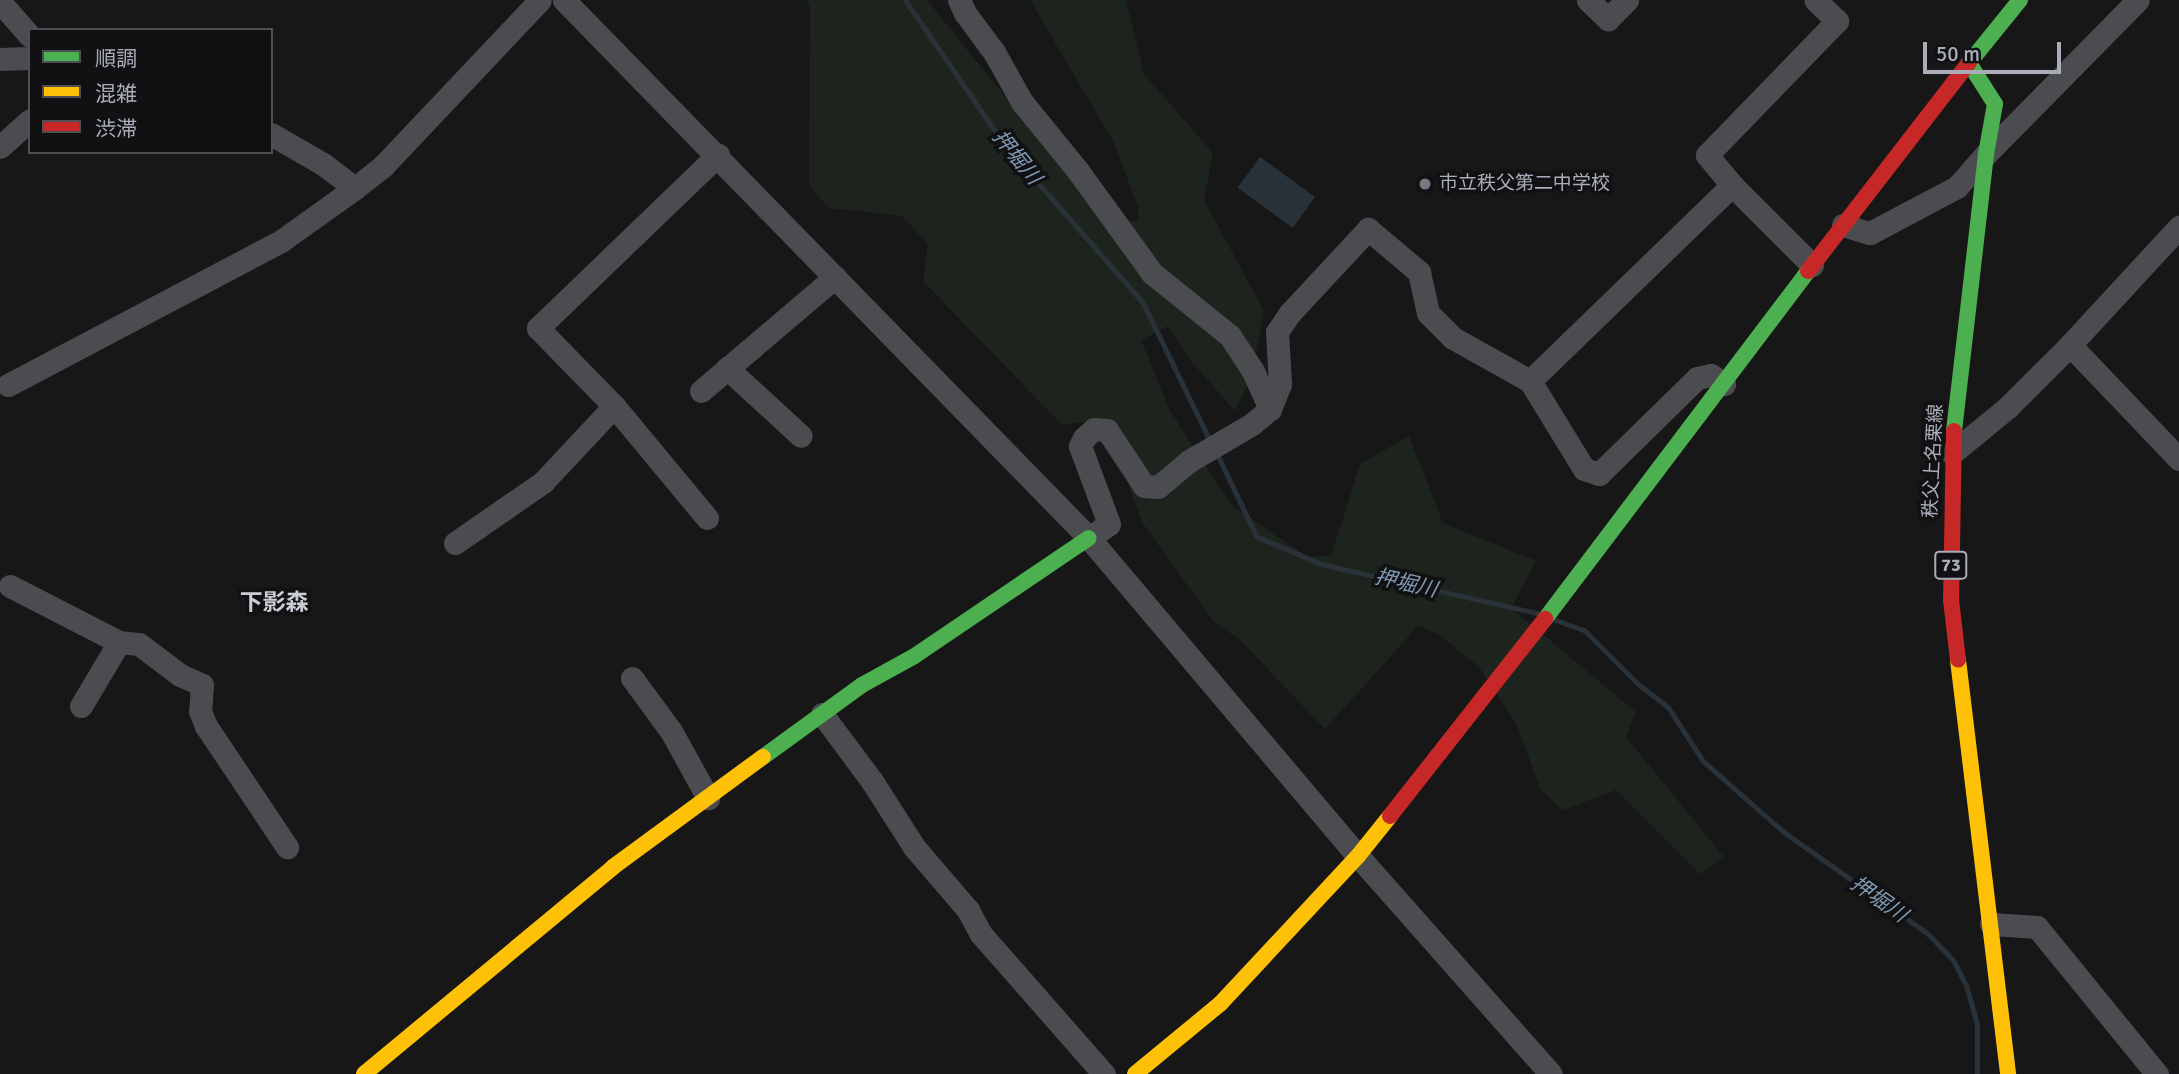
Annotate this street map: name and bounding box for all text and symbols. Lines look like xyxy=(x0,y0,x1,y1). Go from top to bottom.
legend xyxy=(28,28,273,154)
scale bar xyxy=(1927,28,2065,72)
text: 50 m xyxy=(1936,41,1980,67)
text: 順調 xyxy=(95,46,137,72)
text: 混雑 xyxy=(95,81,137,107)
text: 渋滞 xyxy=(95,116,137,142)
water label: 押堀川 xyxy=(987,125,1047,189)
place label: 市立秩父第二中学校 xyxy=(1439,173,1610,195)
marker: 市立秩父第二中学校 xyxy=(1417,176,1433,192)
street label: 秩父上名栗線 xyxy=(1920,403,1948,519)
road number: 73 xyxy=(1934,550,1968,580)
water label: 押堀川 xyxy=(1372,564,1440,602)
district label: 下影森 xyxy=(240,589,308,617)
water label: 押堀川 xyxy=(1846,871,1912,927)

